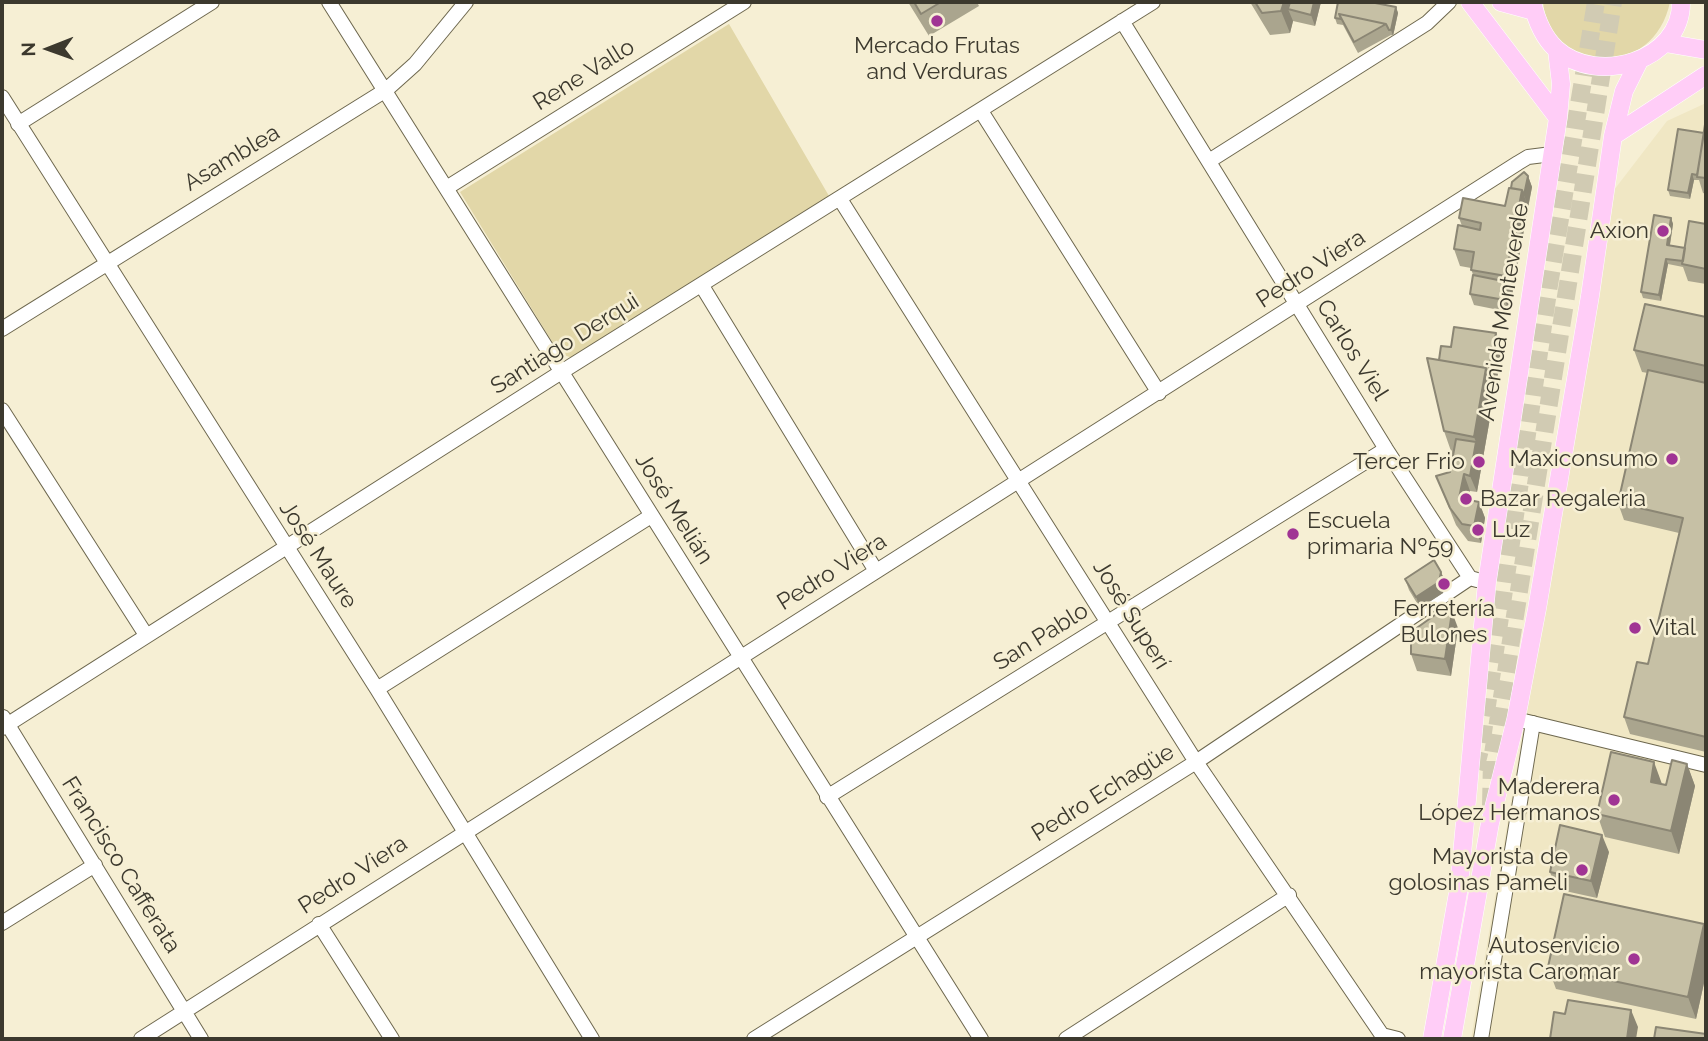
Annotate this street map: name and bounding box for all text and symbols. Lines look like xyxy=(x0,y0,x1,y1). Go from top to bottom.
marker: Mercado Frutas and Verduras xyxy=(929,13,945,29)
north arrow xyxy=(14,14,84,84)
place label: Mercado Frutas and Verduras xyxy=(854,32,1020,86)
street label: Rene Vallo xyxy=(528,33,640,117)
text: N xyxy=(17,42,39,57)
street label: Asamblea xyxy=(179,119,285,197)
street label: Avenida Monteverde xyxy=(1473,201,1535,423)
place label: Axion xyxy=(1590,217,1649,245)
marker: Axion xyxy=(1655,223,1671,239)
street label: Pedro Viera xyxy=(1252,224,1370,314)
street label: Santiago Derqui xyxy=(486,287,644,401)
street label: Carlos Viel xyxy=(1310,294,1394,406)
place label: Maxiconsumo xyxy=(1510,445,1658,473)
street label: José Melián xyxy=(629,448,719,570)
place label: Tercer Frio xyxy=(1353,448,1465,476)
marker: Maxiconsumo xyxy=(1664,451,1680,467)
marker: Tercer Frio xyxy=(1471,454,1487,470)
place label: Bazar Regaleria xyxy=(1480,485,1646,513)
marker: Bazar Regaleria xyxy=(1458,491,1474,507)
street label: José Maure xyxy=(273,496,363,614)
place label: Escuela primaria Nº59 xyxy=(1307,507,1454,561)
place label: Luz xyxy=(1492,516,1530,544)
marker: Luz xyxy=(1470,522,1486,538)
marker: Escuela primaria Nº59 xyxy=(1285,526,1301,542)
street label: Pedro Viera xyxy=(772,527,892,617)
street label: José Superí xyxy=(1087,555,1175,675)
marker: Ferretería Bulones xyxy=(1436,576,1452,592)
place label: Ferretería Bulones xyxy=(1393,595,1495,649)
street label: San Pablo xyxy=(988,597,1094,677)
place label: Vital xyxy=(1649,614,1696,642)
marker: Vital xyxy=(1627,620,1643,636)
street label: Pedro Echagüe xyxy=(1027,738,1179,848)
street label: Francisco Cafferata xyxy=(56,772,186,958)
place label: Maderera López Hermanos xyxy=(1418,773,1600,827)
marker: Maderera López Hermanos xyxy=(1606,792,1622,808)
street label: Pedro Viera xyxy=(294,830,412,920)
place label: Mayorista de golosinas Pameli xyxy=(1389,843,1568,897)
marker: Mayorista de golosinas Pameli xyxy=(1574,862,1590,878)
place label: Autoservicio mayorista Caromar xyxy=(1419,932,1620,986)
marker: Autoservicio mayorista Caromar xyxy=(1626,951,1642,967)

